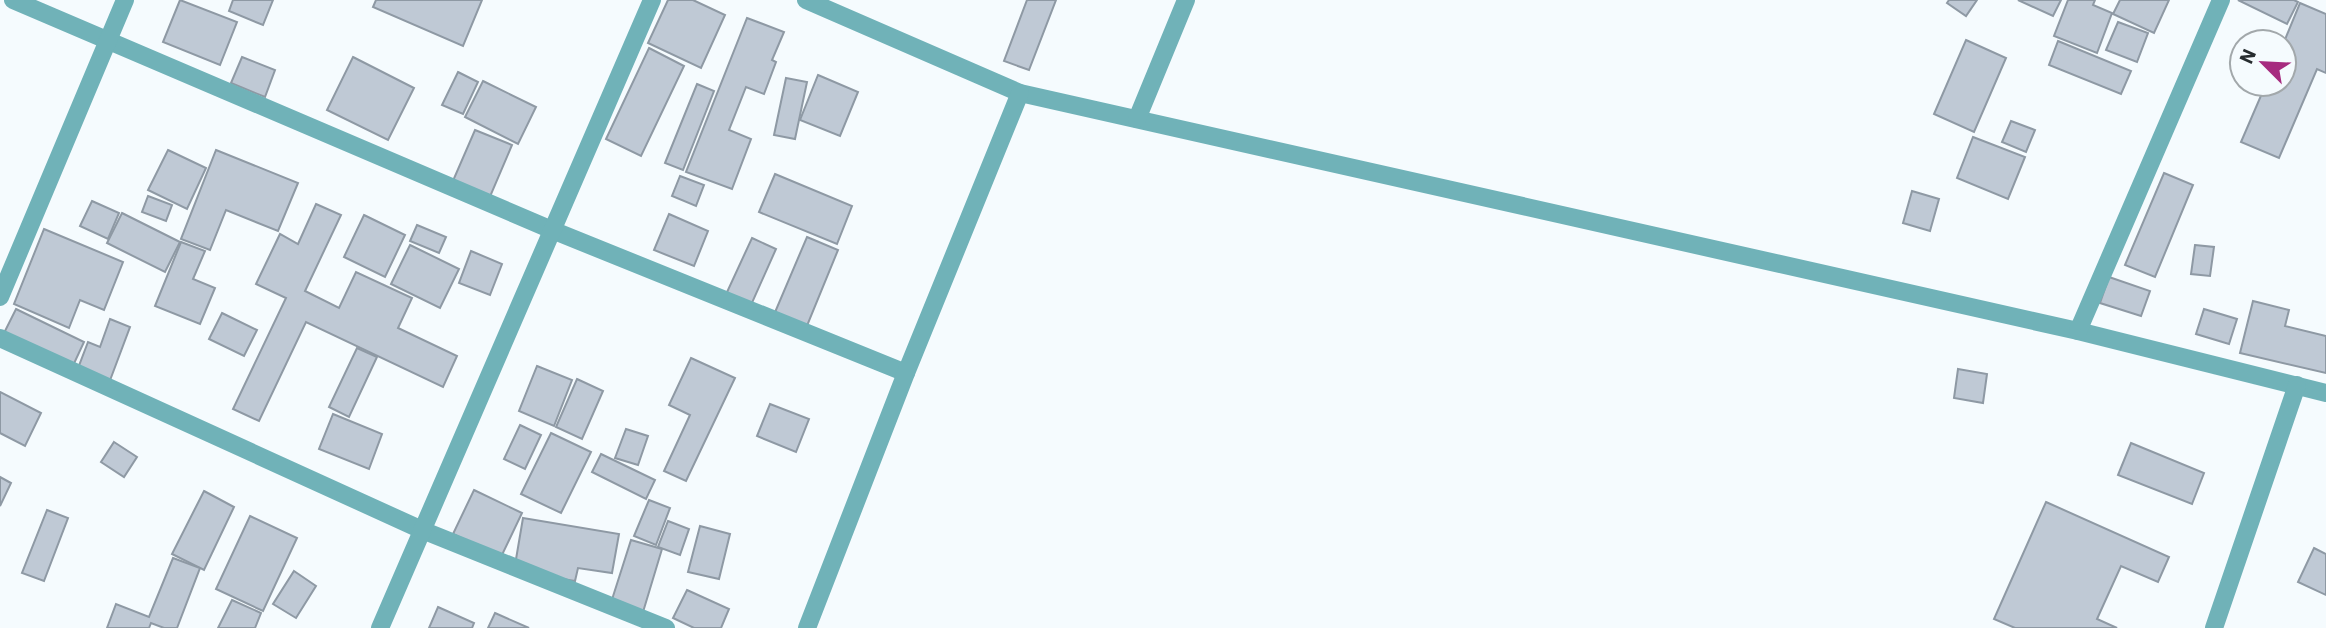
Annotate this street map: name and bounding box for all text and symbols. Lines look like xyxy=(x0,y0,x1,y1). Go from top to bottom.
north arrow xyxy=(2228,28,2298,98)
text: N xyxy=(2234,45,2261,67)

